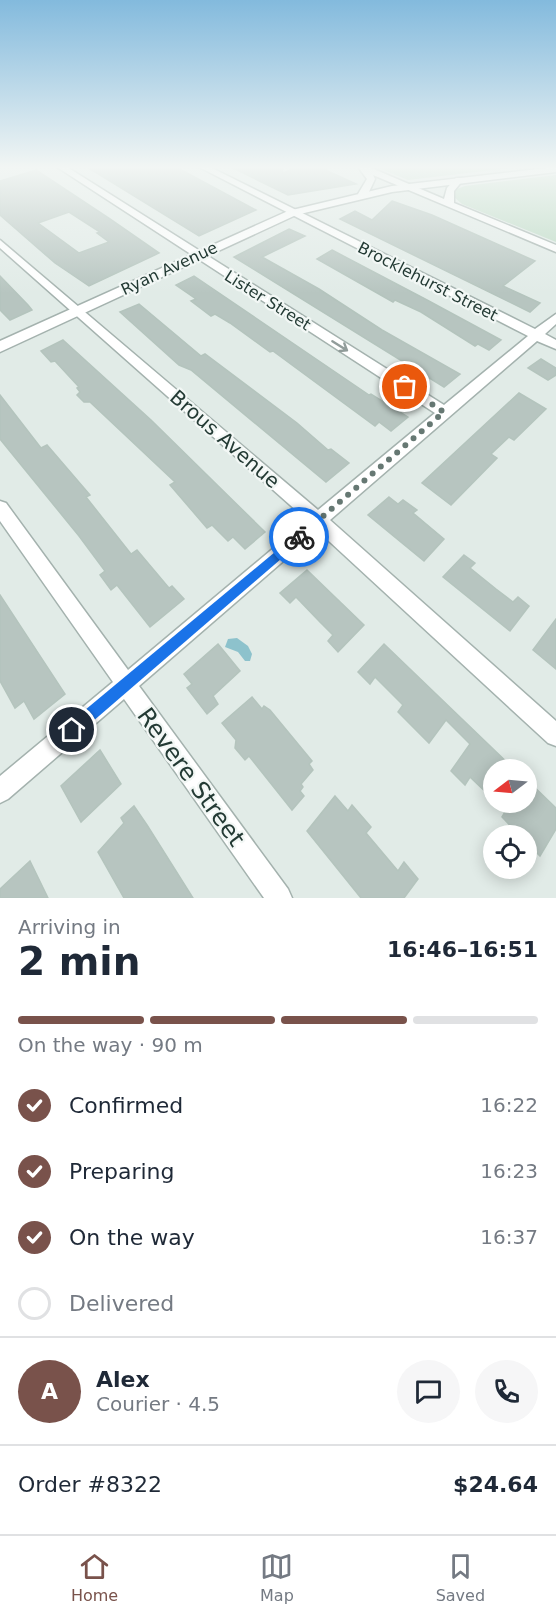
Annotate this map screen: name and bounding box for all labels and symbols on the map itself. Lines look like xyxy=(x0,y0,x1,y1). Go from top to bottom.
street label: Ryan Avenue xyxy=(118,238,220,299)
street label: Brocklehurst Street xyxy=(355,238,501,325)
street label: Lister Street xyxy=(221,266,314,334)
one-way arrow xyxy=(331,341,348,353)
pin xyxy=(379,361,430,412)
street label: Brous Avenue xyxy=(165,385,285,493)
courier xyxy=(269,507,329,567)
street label: Revere Street xyxy=(131,702,251,852)
pin xyxy=(46,704,97,755)
north arrow xyxy=(483,759,537,813)

